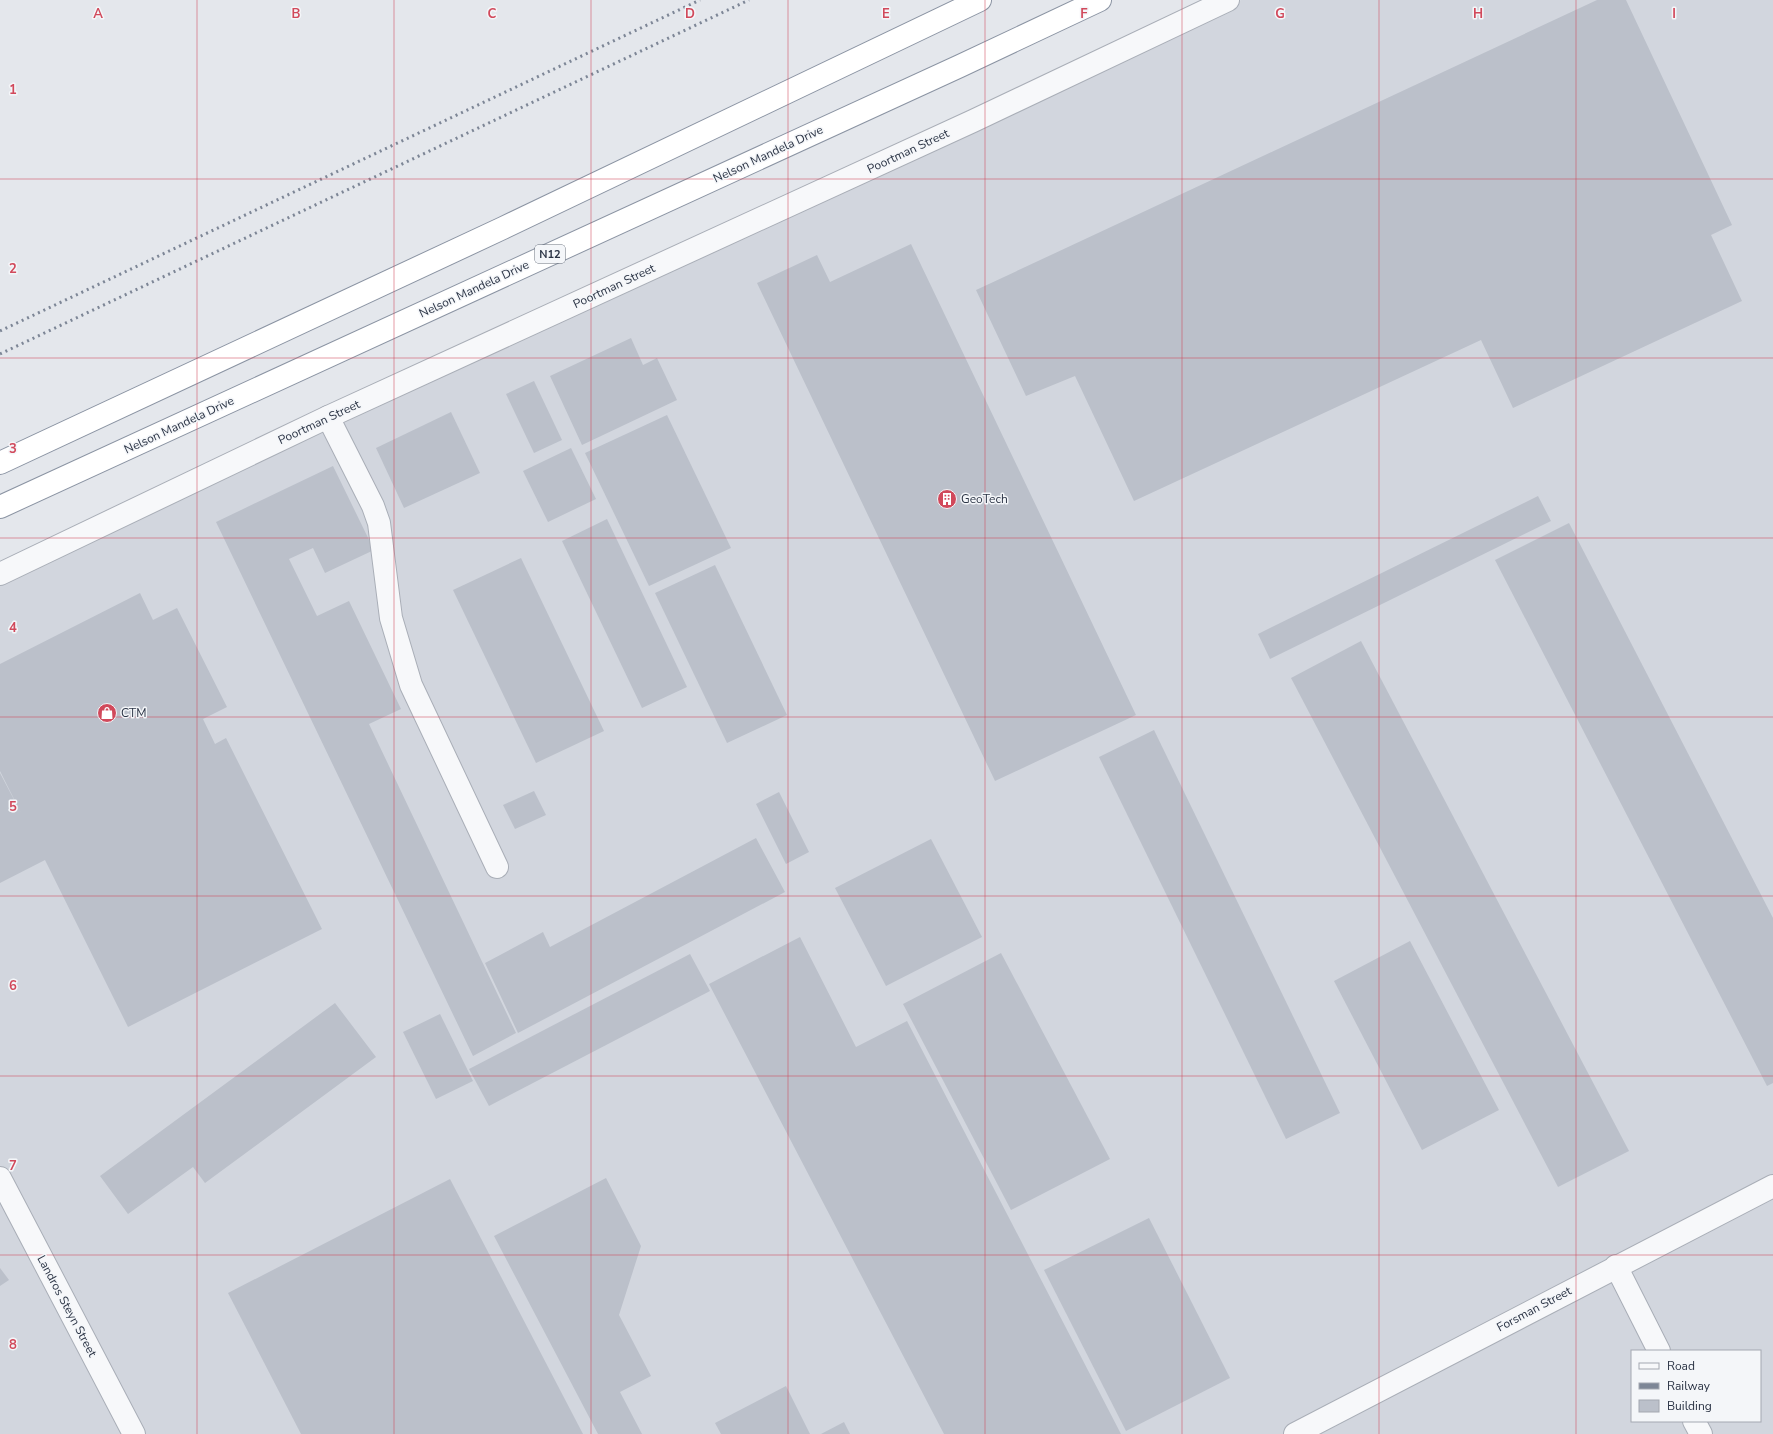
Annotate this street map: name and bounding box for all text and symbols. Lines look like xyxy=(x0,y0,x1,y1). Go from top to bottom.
text: A xyxy=(93,5,103,23)
text: B xyxy=(292,5,301,23)
text: C xyxy=(488,5,497,23)
text: D xyxy=(685,5,695,23)
text: E xyxy=(882,5,890,23)
text: F xyxy=(1080,5,1088,23)
text: G xyxy=(1275,5,1285,23)
text: H xyxy=(1473,5,1483,23)
text: I xyxy=(1672,5,1676,23)
text: 1 xyxy=(9,81,17,99)
street label: Nelson Mandela Drive xyxy=(711,122,825,186)
street label: Poortman Street xyxy=(864,125,952,177)
road number: N12 xyxy=(535,245,565,263)
street label: Nelson Mandela Drive xyxy=(417,257,531,321)
text: 2 xyxy=(9,260,17,278)
street label: Poortman Street xyxy=(570,260,658,312)
street label: Nelson Mandela Drive xyxy=(122,393,236,457)
street label: Poortman Street xyxy=(275,396,363,448)
text: 3 xyxy=(9,440,17,458)
building icon: GeoTech xyxy=(936,488,958,510)
place label: GeoTech xyxy=(961,491,1008,507)
text: 4 xyxy=(9,619,17,637)
shop icon: CTM xyxy=(96,702,118,724)
place label: CTM xyxy=(121,705,146,721)
text: 5 xyxy=(9,798,17,816)
text: 6 xyxy=(9,977,17,995)
text: 7 xyxy=(9,1157,17,1175)
street label: Landros Steyn Street xyxy=(33,1252,101,1360)
street label: Forsman Street xyxy=(1494,1282,1575,1335)
text: 8 xyxy=(9,1336,17,1354)
legend xyxy=(1631,1350,1761,1422)
text: Road xyxy=(1667,1358,1695,1374)
text: Railway xyxy=(1667,1378,1711,1394)
text: Building xyxy=(1667,1398,1712,1414)

